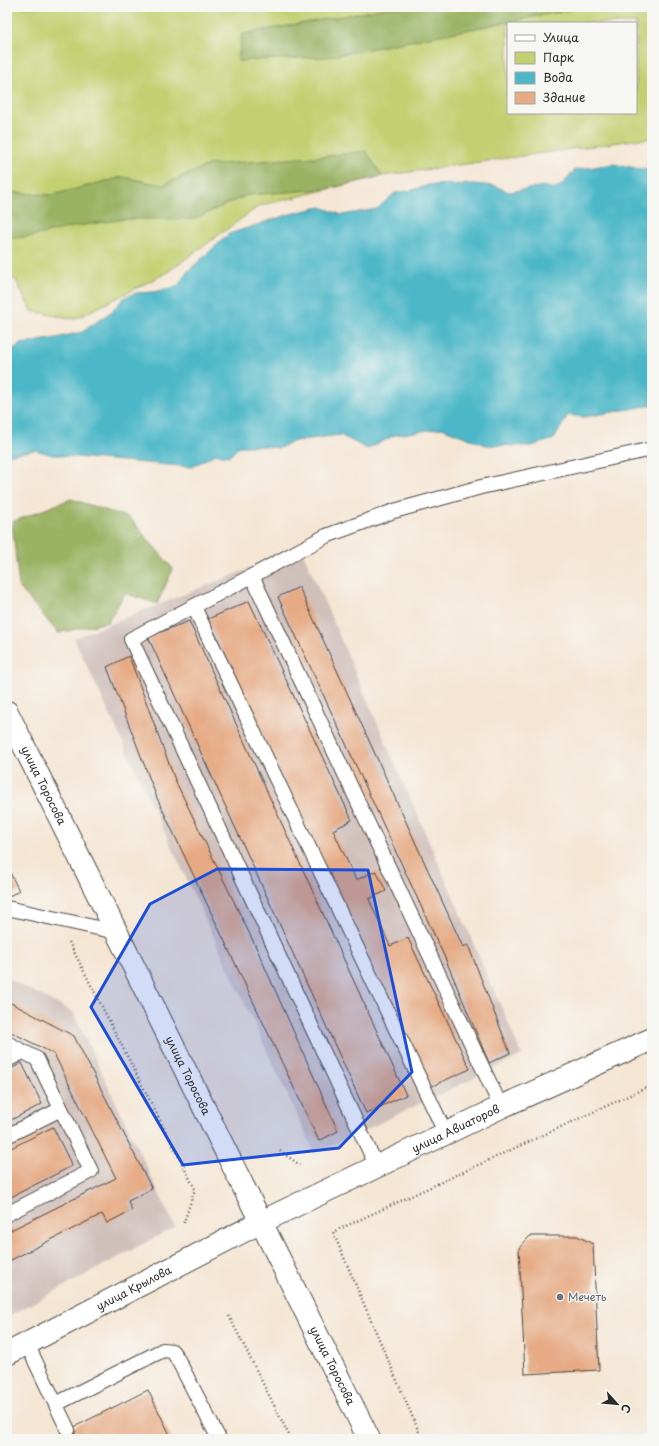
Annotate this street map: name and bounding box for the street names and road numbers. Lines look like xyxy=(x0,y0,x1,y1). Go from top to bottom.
street label: улица Торосова xyxy=(17,743,71,828)
street label: улица Торосова xyxy=(162,1033,215,1118)
street label: улица Авиаторов xyxy=(409,1100,502,1157)
street label: улица Крылова xyxy=(93,1261,174,1314)
street label: улица Торосова xyxy=(306,1323,360,1408)

